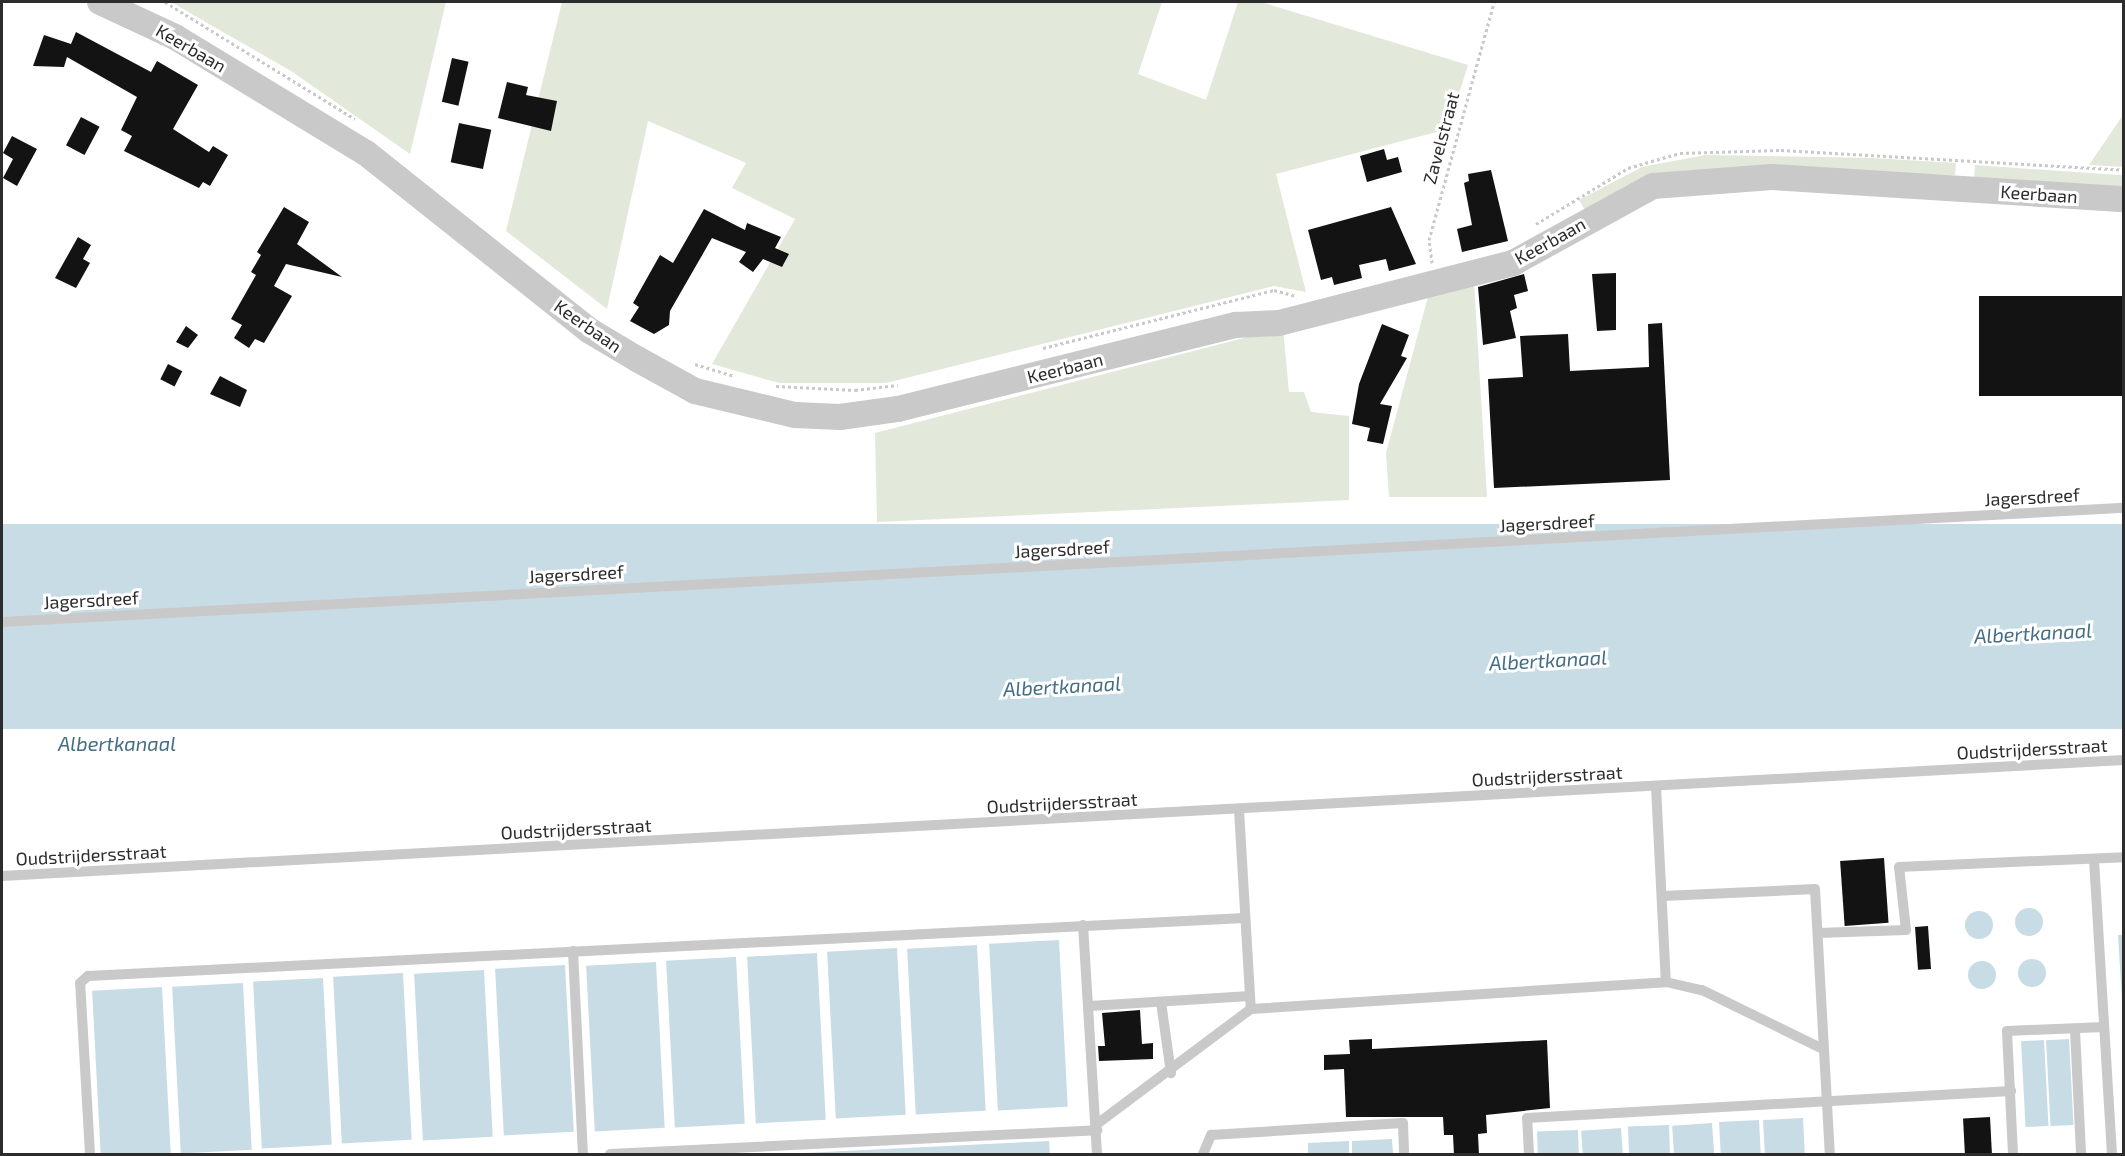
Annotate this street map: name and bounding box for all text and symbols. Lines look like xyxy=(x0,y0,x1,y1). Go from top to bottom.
street label: Keerbaan xyxy=(152,19,230,77)
street label: Zavelstraat xyxy=(1418,90,1464,186)
street label: Keerbaan xyxy=(2000,181,2078,207)
street label: Keerbaan xyxy=(1511,213,1589,269)
street label: Keerbaan xyxy=(550,295,626,357)
street label: Keerbaan xyxy=(1025,348,1105,388)
street label: Jagersdreef xyxy=(1984,484,2080,510)
street label: Jagersdreef xyxy=(1499,510,1595,536)
street label: Jagersdreef xyxy=(1014,536,1110,562)
street label: Jagersdreef xyxy=(528,561,624,587)
street label: Jagersdreef xyxy=(43,587,139,613)
water label: Albertkanaal xyxy=(1973,618,2093,648)
water label: Albertkanaal xyxy=(1488,645,1608,675)
water label: Albertkanaal xyxy=(1002,671,1122,701)
water label: Albertkanaal xyxy=(58,731,176,755)
street label: Oudstrijdersstraat xyxy=(1956,734,2108,764)
street label: Oudstrijdersstraat xyxy=(1471,761,1623,791)
street label: Oudstrijdersstraat xyxy=(986,788,1138,818)
street label: Oudstrijdersstraat xyxy=(500,814,652,844)
street label: Oudstrijdersstraat xyxy=(15,840,167,870)

